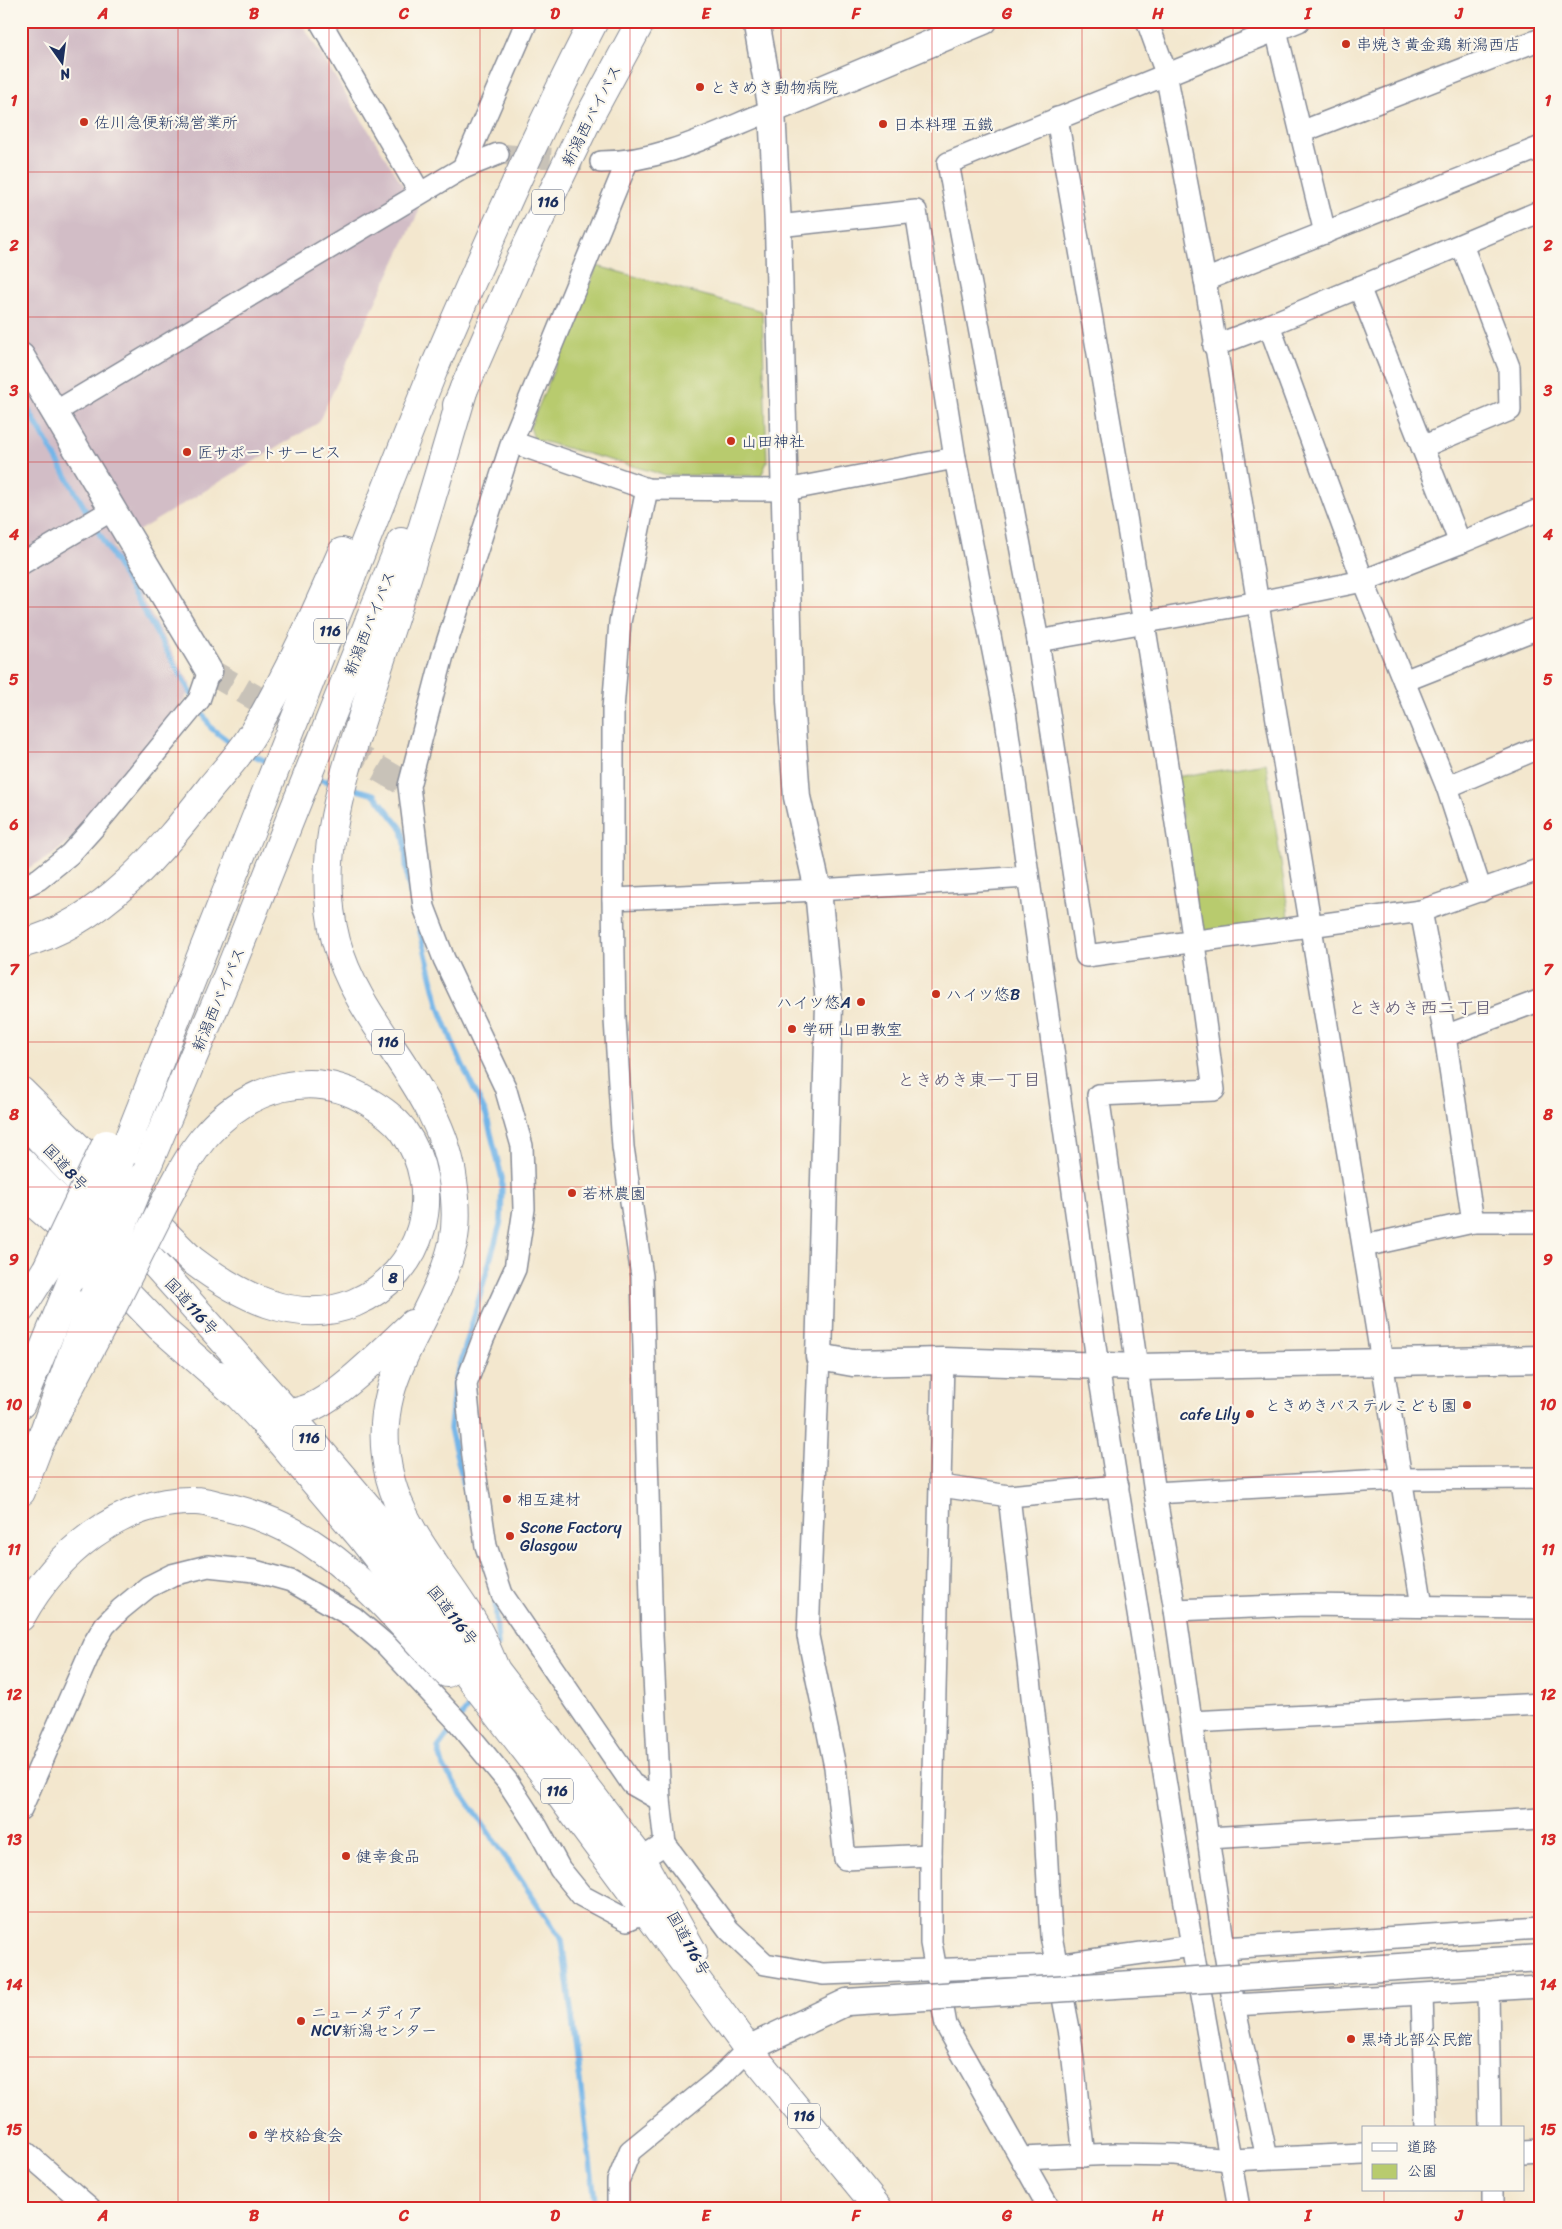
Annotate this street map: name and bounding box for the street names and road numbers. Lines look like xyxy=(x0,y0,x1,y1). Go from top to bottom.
street label: 新潟西バイパス xyxy=(553,59,630,172)
road number: 116 xyxy=(532,190,564,214)
street label: 新潟西バイパス xyxy=(335,566,404,680)
road number: 116 xyxy=(314,618,346,644)
street label: 新潟西バイパス xyxy=(183,942,254,1056)
road number: 116 xyxy=(372,1030,404,1054)
street label: 国道8号 xyxy=(35,1136,96,1198)
road number: 8 xyxy=(383,1266,403,1290)
street label: 国道116号 xyxy=(157,1270,226,1342)
road number: 116 xyxy=(293,1426,325,1450)
street label: 国道116号 xyxy=(419,1578,486,1652)
road number: 116 xyxy=(541,1778,573,1804)
street label: 国道116号 xyxy=(659,1905,718,1981)
road number: 116 xyxy=(788,2104,820,2128)

